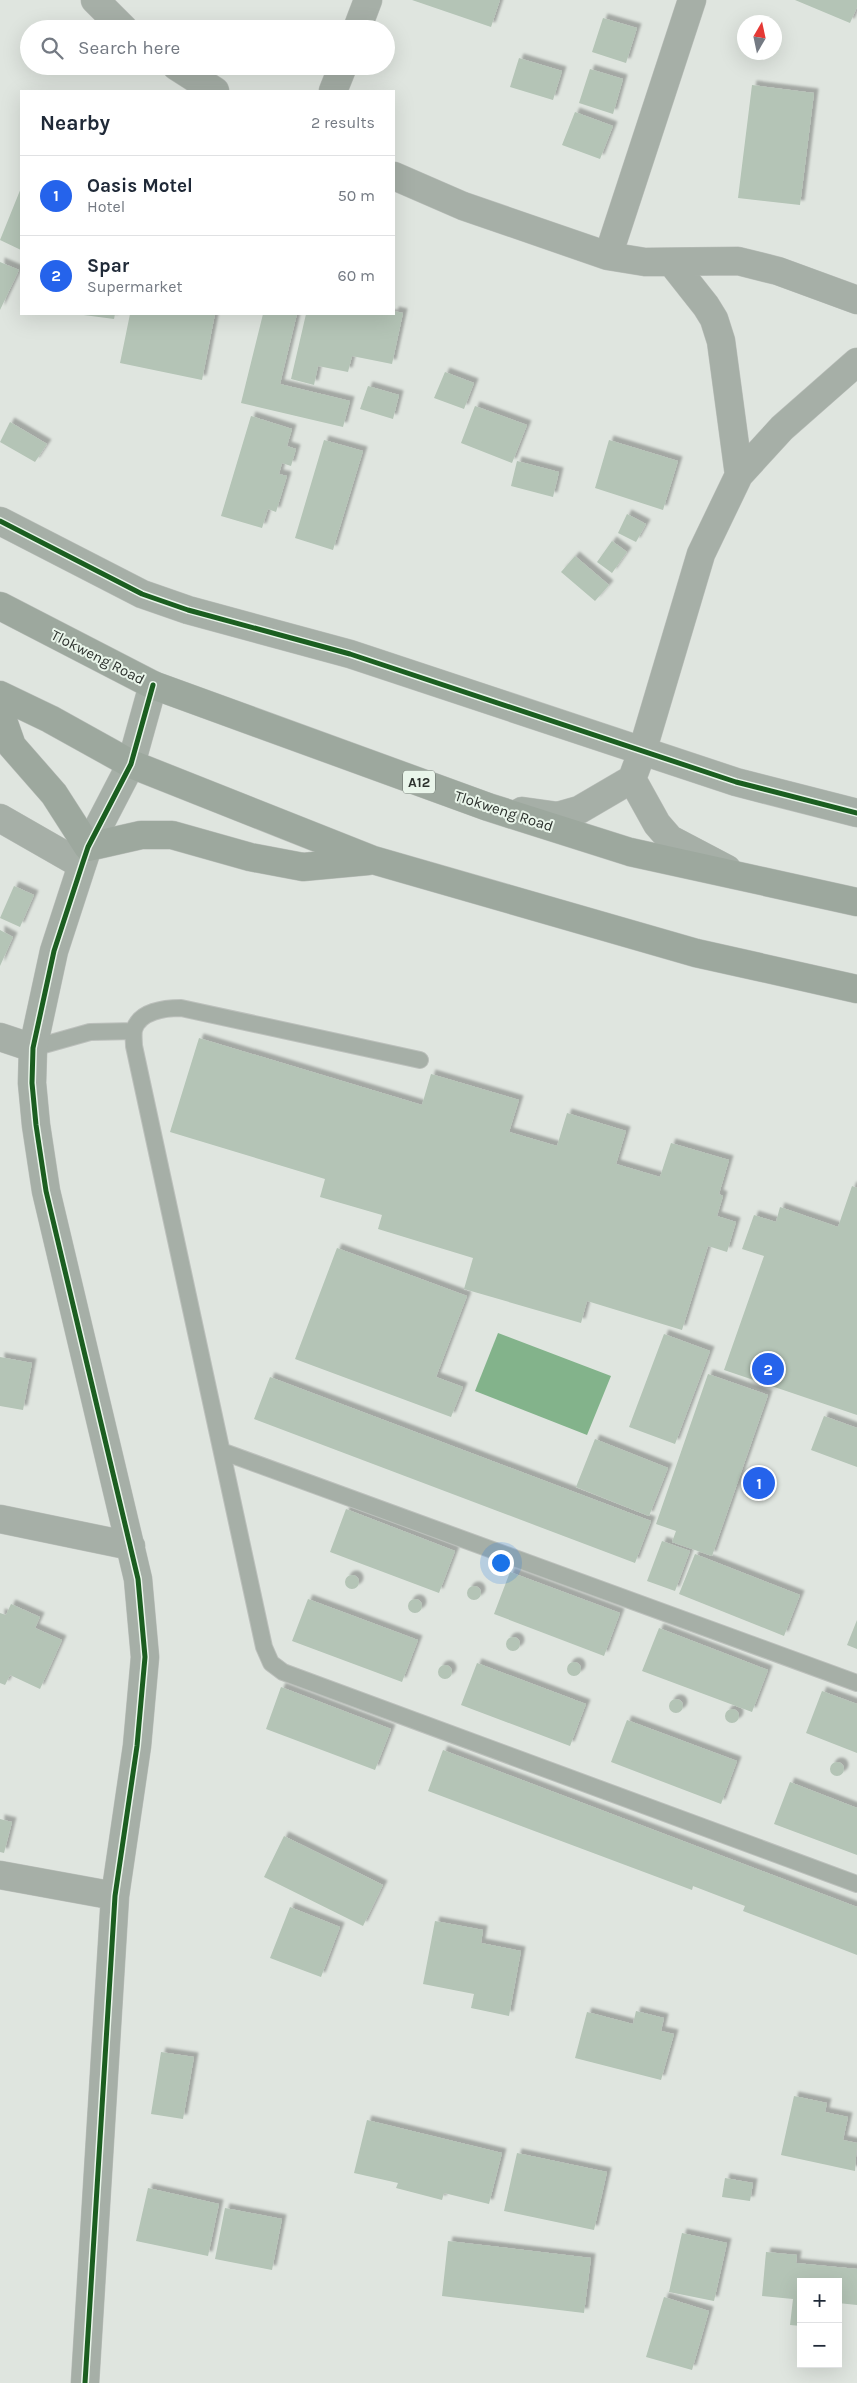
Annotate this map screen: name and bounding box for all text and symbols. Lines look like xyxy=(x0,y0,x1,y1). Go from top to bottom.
north arrow xyxy=(737,15,782,60)
search box xyxy=(20,20,395,75)
icon: search xyxy=(38,34,66,62)
text: Search here xyxy=(78,37,180,59)
text: Nearby xyxy=(40,111,110,135)
text: 2 results xyxy=(311,113,375,132)
text: Oasis Motel xyxy=(87,175,193,197)
text: 1 xyxy=(53,186,59,205)
text: 50 m xyxy=(338,186,375,205)
text: Hotel xyxy=(87,197,125,216)
text: Spar xyxy=(87,255,129,277)
text: 2 xyxy=(51,266,61,285)
text: 60 m xyxy=(338,266,375,285)
text: Supermarket xyxy=(87,277,183,296)
street label: Tlokweng Road xyxy=(48,626,148,688)
road number: A12 xyxy=(403,770,435,794)
street label: Tlokweng Road xyxy=(452,787,556,835)
pin: 2 xyxy=(752,1350,784,1388)
pin: 1 xyxy=(743,1464,775,1502)
your location xyxy=(488,1550,514,1576)
map controls xyxy=(797,2278,842,2368)
button: + xyxy=(797,2278,842,2323)
button: − xyxy=(797,2323,842,2368)

